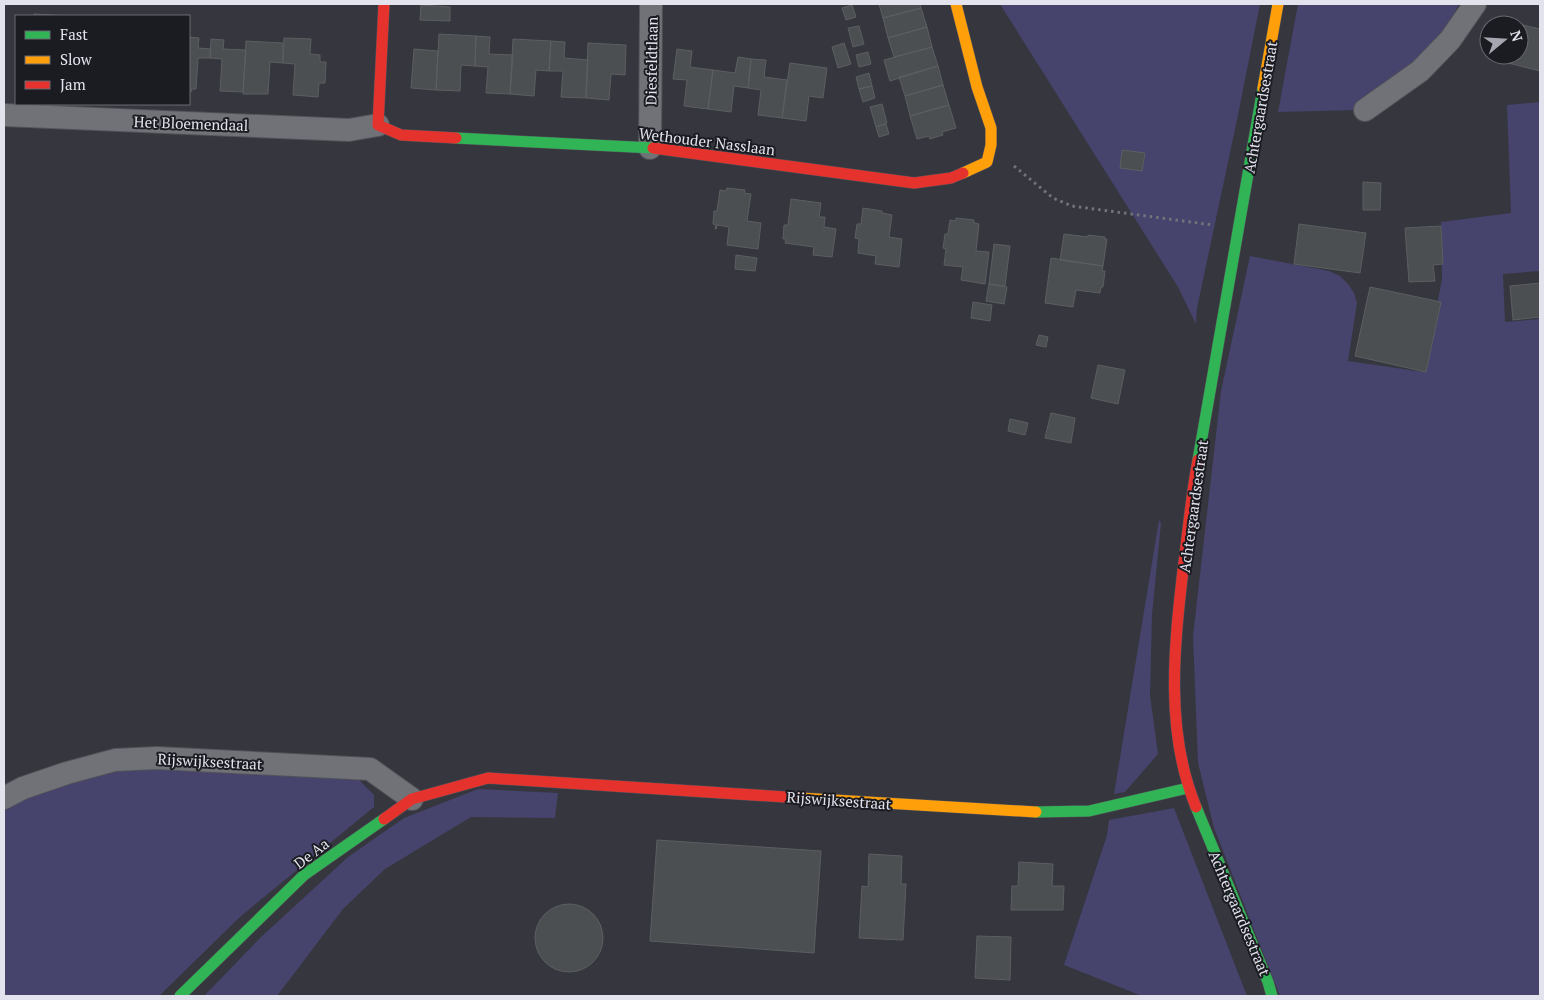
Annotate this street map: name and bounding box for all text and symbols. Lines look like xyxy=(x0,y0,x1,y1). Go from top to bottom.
legend xyxy=(15,15,190,105)
north arrow xyxy=(1479,15,1529,65)
street label: Diesfeldtlaan xyxy=(640,16,662,105)
text: Fast xyxy=(60,24,88,44)
text: N xyxy=(1506,28,1528,44)
street label: Achtergaardsestraat xyxy=(1239,39,1282,175)
text: Slow xyxy=(60,49,93,69)
text: Jam xyxy=(60,74,86,94)
street label: Het Bloemendaal xyxy=(133,111,249,135)
street label: Wethouder Nasslaan xyxy=(638,123,776,159)
street label: Achtergaardsestraat xyxy=(1174,438,1212,574)
street label: Rijswijksestraat xyxy=(157,748,263,774)
street label: Rijswijksestraat xyxy=(786,786,892,814)
street label: De Aa xyxy=(289,833,333,873)
street label: Achtergaardsestraat xyxy=(1205,847,1276,979)

